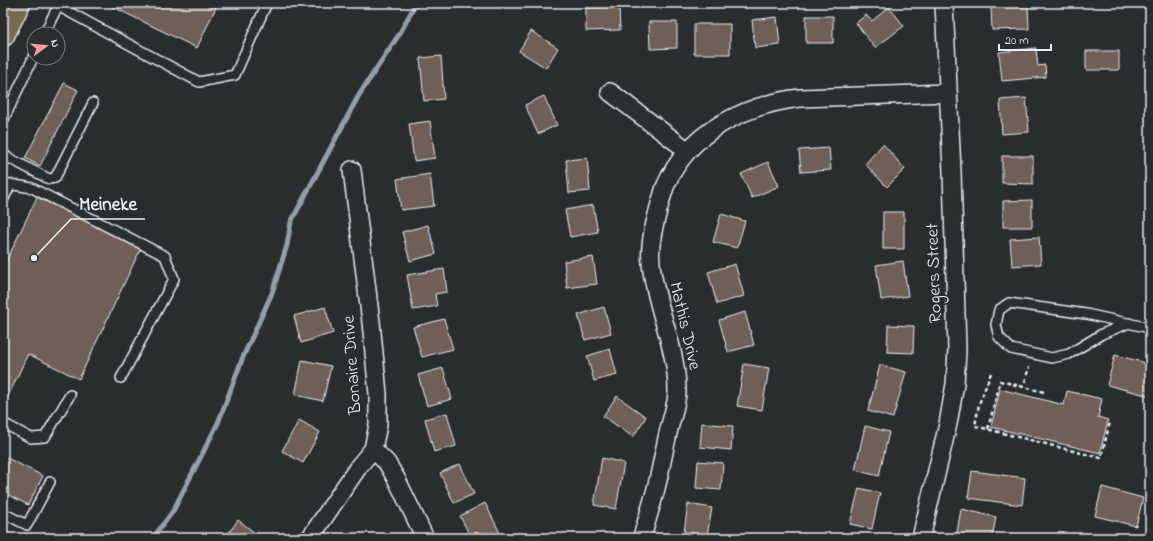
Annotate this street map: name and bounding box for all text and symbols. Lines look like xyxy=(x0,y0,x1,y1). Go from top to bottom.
north arrow xyxy=(26,26,66,66)
scale bar xyxy=(999,26,1051,52)
text: 20 m xyxy=(1005,32,1028,50)
text: N xyxy=(46,38,63,49)
callout: Meineke xyxy=(71,188,145,219)
text: Meineke xyxy=(79,192,138,219)
street label: Rogers Street xyxy=(920,222,951,323)
street label: Mathis Drive xyxy=(661,279,707,374)
street label: Bonaire Drive xyxy=(337,314,369,416)

